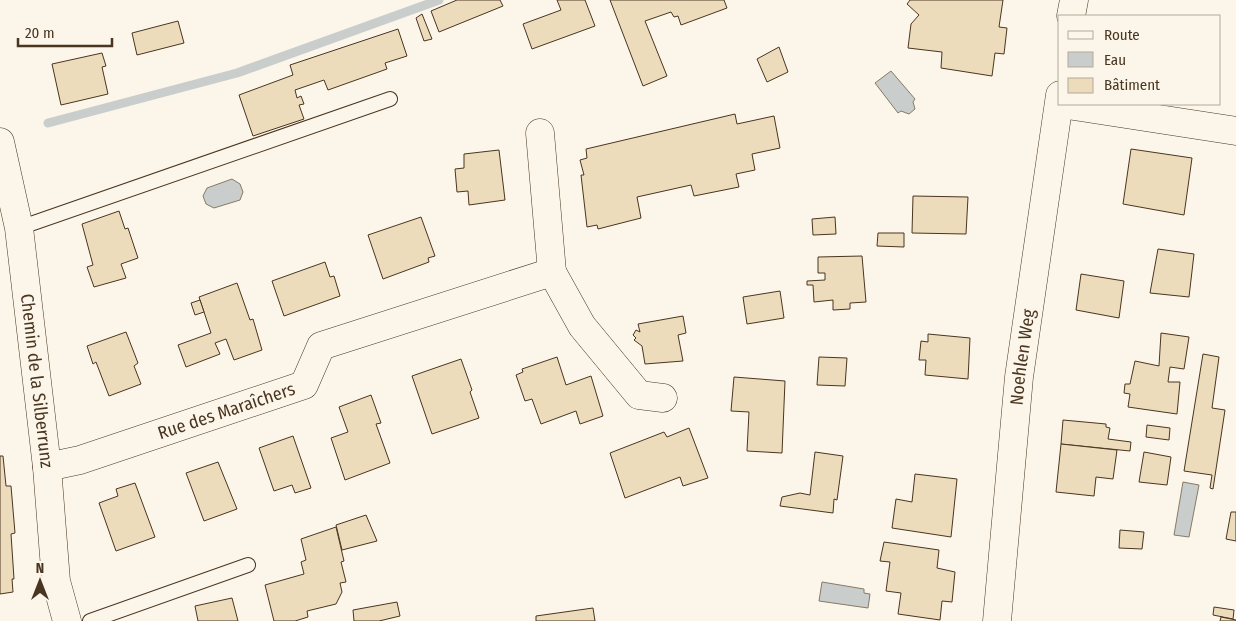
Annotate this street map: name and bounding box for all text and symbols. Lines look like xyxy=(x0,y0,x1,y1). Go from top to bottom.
scale bar xyxy=(18,15,111,47)
legend xyxy=(1058,15,1221,105)
text: 20 m xyxy=(25,24,55,42)
text: Route xyxy=(1104,26,1140,44)
text: Eau xyxy=(1104,51,1126,69)
text: Bâtiment xyxy=(1104,76,1160,94)
street label: Chemin de la Silberrunz xyxy=(16,292,58,469)
street label: Noehlen Weg xyxy=(1005,307,1040,406)
street label: Rue des Maraîchers xyxy=(155,378,298,444)
north arrow xyxy=(15,556,65,606)
text: N xyxy=(36,560,44,577)

